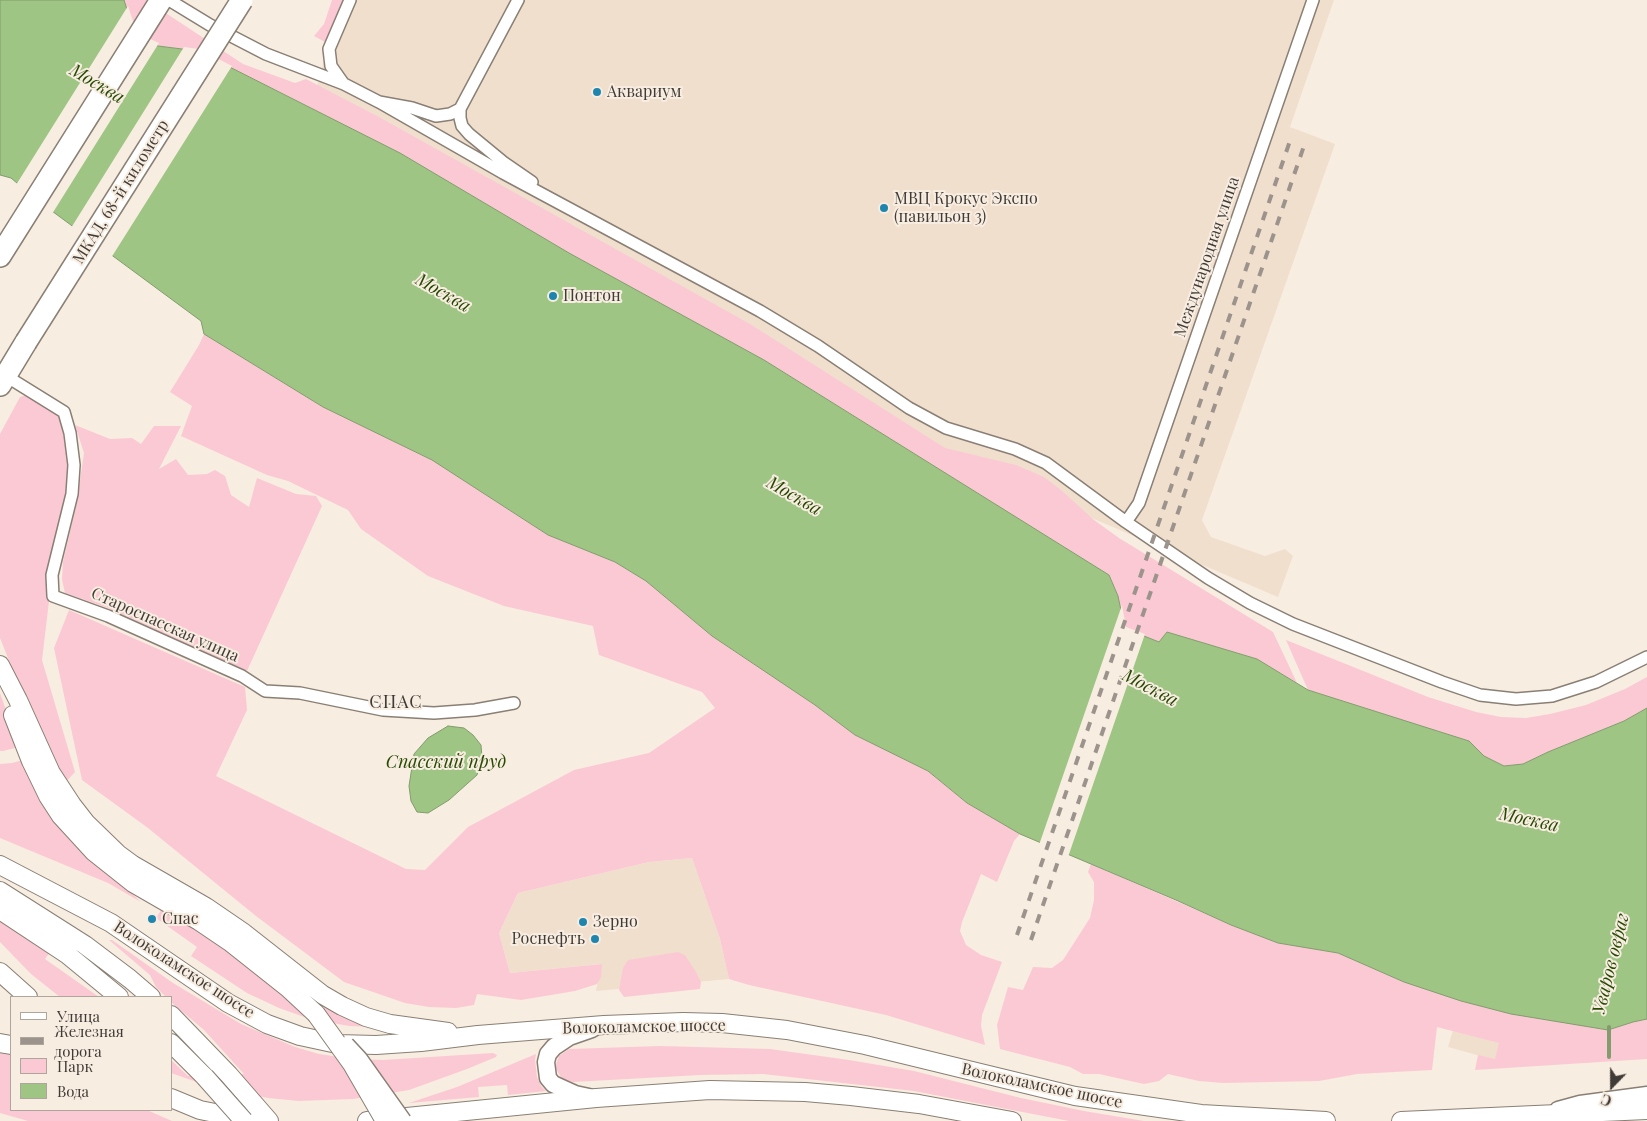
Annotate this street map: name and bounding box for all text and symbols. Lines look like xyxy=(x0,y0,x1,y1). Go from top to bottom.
water label: Москва xyxy=(66,59,128,109)
place label: Аквариум xyxy=(607,82,682,102)
marker: Аквариум xyxy=(591,86,603,98)
street label: МКАД, 68-й километр xyxy=(69,116,173,268)
street label: Международная улица xyxy=(1171,174,1243,340)
place label: МВЦ Крокус Экспо (павильон 3) xyxy=(894,189,1038,227)
marker: МВЦ Крокус Экспо (павильон 3) xyxy=(878,202,890,214)
water label: Москва xyxy=(412,269,474,317)
place label: Понтон xyxy=(563,286,621,306)
marker: Понтон xyxy=(547,290,559,302)
water label: Москва xyxy=(763,472,825,520)
street label: Староспасская улица xyxy=(88,584,242,666)
water label: Москва xyxy=(1119,664,1181,712)
district label: СПАС xyxy=(369,691,423,713)
water label: Спасский пруд xyxy=(386,751,506,773)
water label: Москва xyxy=(1498,803,1560,837)
place label: Спас xyxy=(162,909,199,929)
water label: Уваров овраг xyxy=(1588,911,1634,1017)
place label: Зерно xyxy=(593,912,638,932)
marker: Спас xyxy=(146,913,158,925)
marker: Зерно xyxy=(577,916,589,928)
street label: Волоколамское шоссе xyxy=(110,917,258,1023)
place label: Роснефть xyxy=(511,929,585,949)
marker: Роснефть xyxy=(589,933,601,945)
legend xyxy=(10,996,172,1111)
text: Улица xyxy=(57,1006,100,1026)
street label: Волоколамское шоссе xyxy=(562,1016,726,1038)
text: Железная дорога xyxy=(54,1021,124,1061)
text: Парк xyxy=(57,1056,93,1076)
street label: Волоколамское шоссе xyxy=(960,1060,1124,1112)
north arrow xyxy=(1587,1061,1637,1111)
text: Вода xyxy=(57,1081,89,1101)
text: С xyxy=(1598,1090,1614,1111)

